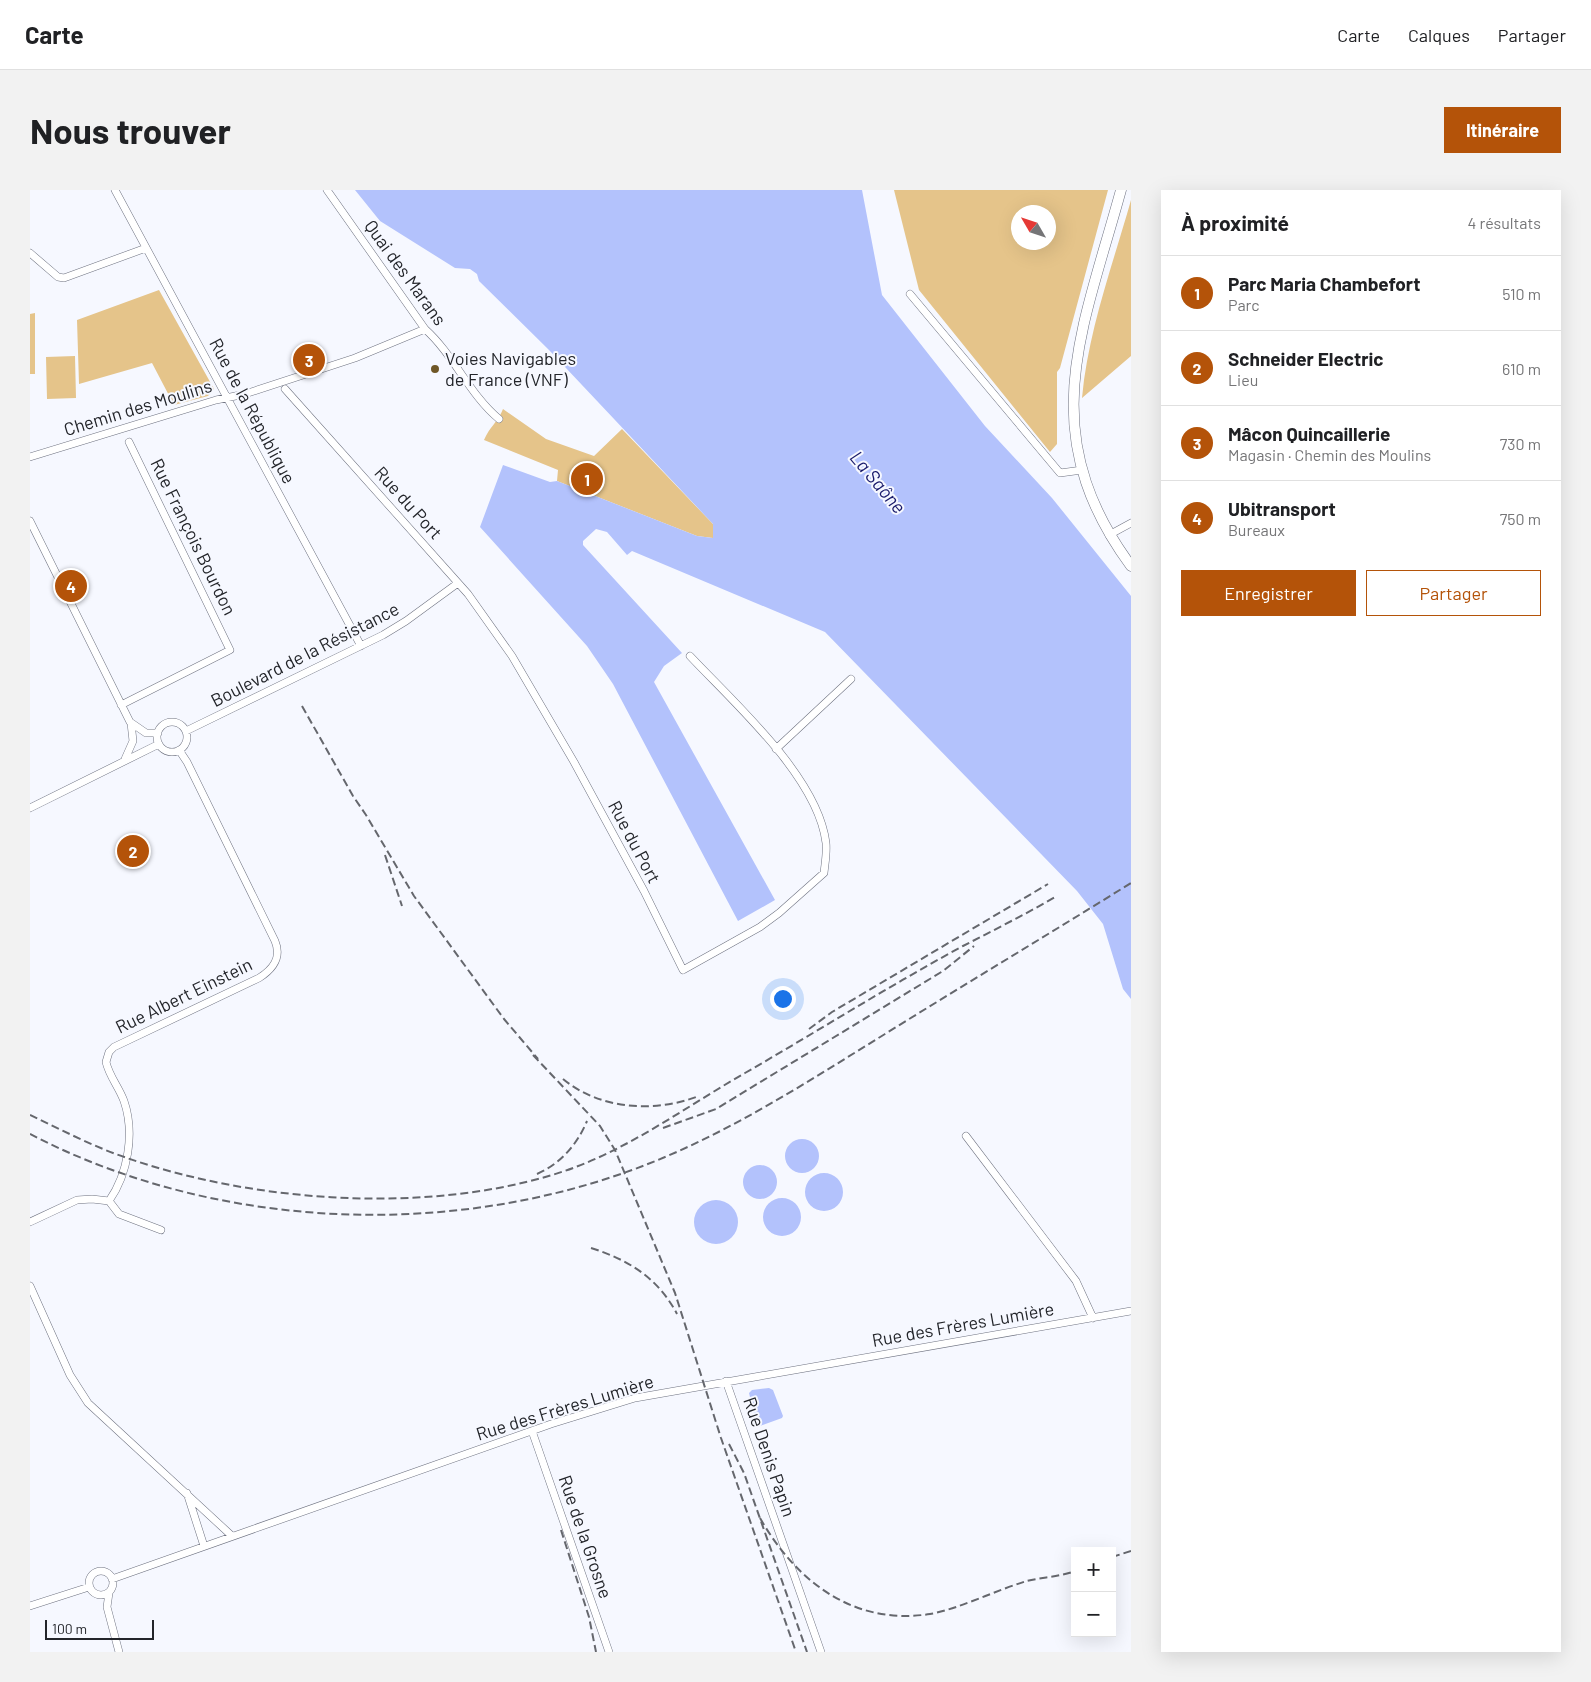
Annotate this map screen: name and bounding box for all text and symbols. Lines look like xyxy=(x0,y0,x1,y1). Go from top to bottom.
text: Carte xyxy=(25,20,84,49)
text: Carte xyxy=(1337,24,1380,46)
text: Calques xyxy=(1408,24,1470,46)
text: Partager xyxy=(1498,24,1566,46)
button: Itinéraire xyxy=(1444,107,1561,153)
text: Nous trouver xyxy=(30,109,231,151)
north arrow xyxy=(1011,205,1056,250)
text: À proximité xyxy=(1181,210,1289,235)
text: 4 résultats xyxy=(1467,213,1541,232)
street label: Quai des Marans xyxy=(360,215,451,329)
text: Parc Maria Chambefort xyxy=(1228,272,1420,295)
text: 1 xyxy=(1194,284,1200,303)
text: 510 m xyxy=(1502,284,1541,303)
text: Parc xyxy=(1228,295,1260,314)
street label: Rue de la République xyxy=(205,334,301,487)
pin: 3 xyxy=(293,341,325,379)
place label: Voies Navigables de France (VNF) xyxy=(445,347,576,390)
text: Schneider Electric xyxy=(1228,347,1384,370)
text: 2 xyxy=(1193,359,1201,378)
text: 610 m xyxy=(1502,359,1541,378)
marker: Voies Navigables de France (VNF) xyxy=(429,363,441,375)
text: Lieu xyxy=(1228,370,1258,389)
street label: Chemin des Moulins xyxy=(61,374,214,440)
text: Mâcon Quincaillerie xyxy=(1228,422,1390,445)
text: 3 xyxy=(1193,434,1201,453)
text: 730 m xyxy=(1500,434,1541,453)
text: Magasin · Chemin des Moulins xyxy=(1228,445,1431,464)
water label: La Saône xyxy=(846,446,911,518)
street label: Rue François Bourdon xyxy=(146,455,241,619)
pin: 1 xyxy=(571,460,603,498)
street label: Rue du Port xyxy=(370,461,447,543)
text: Ubitransport xyxy=(1228,497,1336,520)
text: 4 xyxy=(1192,509,1202,528)
text: 750 m xyxy=(1500,509,1541,528)
text: Bureaux xyxy=(1228,520,1285,539)
pin: 4 xyxy=(55,567,87,605)
button: Enregistrer xyxy=(1181,570,1356,616)
button: Partager xyxy=(1366,570,1541,616)
street label: Boulevard de la Résistance xyxy=(207,597,402,711)
street label: Rue du Port xyxy=(604,796,666,887)
pin: 2 xyxy=(117,832,149,870)
street label: Rue Albert Einstein xyxy=(112,953,255,1038)
your location xyxy=(770,986,796,1012)
street label: Rue des Frères Lumière xyxy=(870,1297,1056,1351)
street label: Rue des Frères Lumière xyxy=(473,1370,656,1445)
street label: Rue Denis Papin xyxy=(739,1394,801,1519)
street label: Rue de la Grosne xyxy=(555,1472,617,1601)
map controls xyxy=(1071,1547,1116,1637)
button: + xyxy=(1071,1547,1116,1592)
button: − xyxy=(1071,1592,1116,1637)
scale bar xyxy=(45,1617,154,1640)
text: 100 m xyxy=(52,1620,87,1637)

